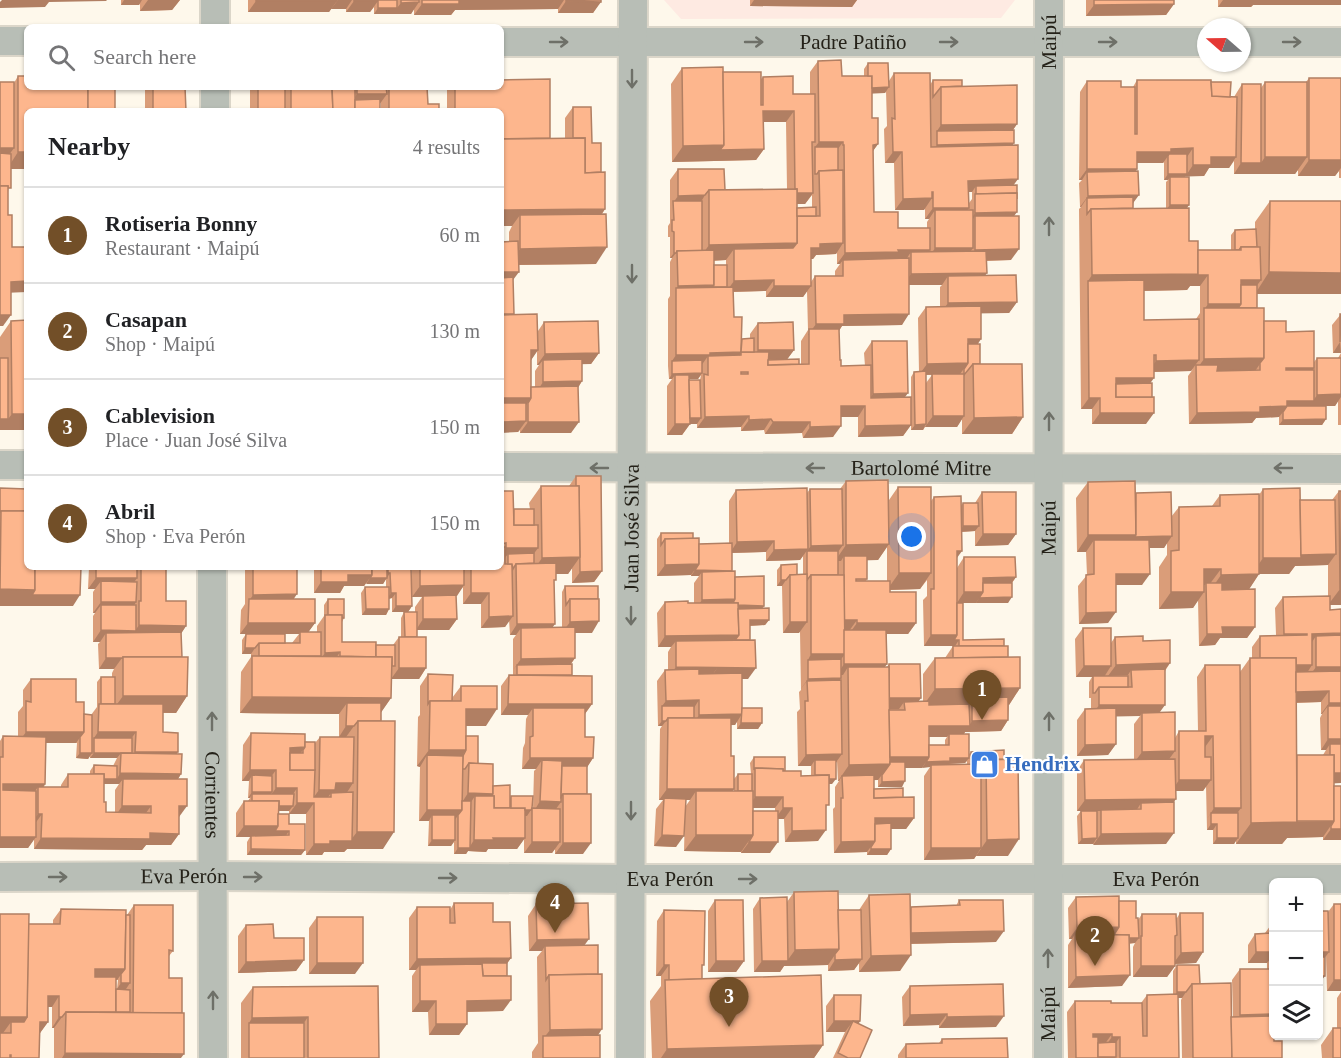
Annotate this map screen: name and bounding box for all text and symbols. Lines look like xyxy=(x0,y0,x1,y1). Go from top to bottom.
street label: Maipú xyxy=(1037,14,1061,69)
north arrow xyxy=(1197,18,1251,72)
search box xyxy=(24,24,504,90)
street label: Padre Patiño xyxy=(800,30,906,54)
one-way arrow xyxy=(549,36,569,48)
one-way arrow xyxy=(744,36,764,48)
one-way arrow xyxy=(939,36,959,48)
one-way arrow xyxy=(1097,36,1117,48)
one-way arrow xyxy=(1281,36,1301,48)
icon: search xyxy=(45,41,78,74)
text: Search here xyxy=(93,44,196,69)
one-way arrow xyxy=(626,69,638,89)
text: Nearby xyxy=(48,132,130,161)
text: 4 results xyxy=(413,136,480,158)
text: Rotiseria Bonny xyxy=(105,211,257,236)
one-way arrow xyxy=(1043,216,1055,236)
text: 1 xyxy=(63,224,73,246)
text: 60 m xyxy=(439,224,480,246)
text: Restaurant · Maipú xyxy=(105,237,259,259)
one-way arrow xyxy=(626,264,638,284)
text: Casapan xyxy=(105,307,187,332)
text: 2 xyxy=(63,320,73,342)
text: 130 m xyxy=(429,320,480,342)
text: Shop · Maipú xyxy=(105,333,215,355)
text: Cablevision xyxy=(105,403,215,428)
one-way arrow xyxy=(1043,411,1055,431)
text: 3 xyxy=(63,416,73,438)
text: 150 m xyxy=(429,416,480,438)
text: Place · Juan José Silva xyxy=(105,429,287,451)
street label: Bartolomé Mitre xyxy=(851,456,991,480)
one-way arrow xyxy=(589,462,609,474)
one-way arrow xyxy=(805,462,825,474)
one-way arrow xyxy=(1273,462,1293,474)
street label: Juan José Silva xyxy=(619,463,644,592)
text: Abril xyxy=(105,499,155,524)
street label: Maipú xyxy=(1036,500,1061,555)
text: 4 xyxy=(63,512,73,534)
text: 150 m xyxy=(429,512,480,534)
your location xyxy=(897,522,926,551)
text: Shop · Eva Perón xyxy=(105,525,246,547)
one-way arrow xyxy=(625,606,637,626)
pin: 1 xyxy=(962,670,1002,720)
one-way arrow xyxy=(206,711,218,731)
one-way arrow xyxy=(1043,711,1055,731)
shop icon: Hendrix xyxy=(968,748,1000,780)
street label: Corrientes xyxy=(200,751,225,839)
place label: Hendrix xyxy=(1005,752,1080,776)
one-way arrow xyxy=(625,801,637,821)
street label: Eva Perón xyxy=(140,864,228,888)
street label: Eva Perón xyxy=(627,867,714,891)
street label: Eva Perón xyxy=(1113,867,1200,891)
one-way arrow xyxy=(48,871,68,883)
one-way arrow xyxy=(243,871,263,882)
one-way arrow xyxy=(438,872,458,884)
one-way arrow xyxy=(738,873,758,885)
map controls xyxy=(1269,878,1323,1040)
button: + xyxy=(1269,878,1323,932)
pin: 4 xyxy=(536,884,574,933)
pin: 2 xyxy=(1076,916,1114,966)
button: − xyxy=(1269,932,1323,986)
one-way arrow xyxy=(1042,948,1054,968)
pin: 3 xyxy=(710,978,748,1027)
street label: Maipú xyxy=(1036,986,1060,1041)
button: layers xyxy=(1269,986,1323,1040)
one-way arrow xyxy=(207,990,219,1010)

